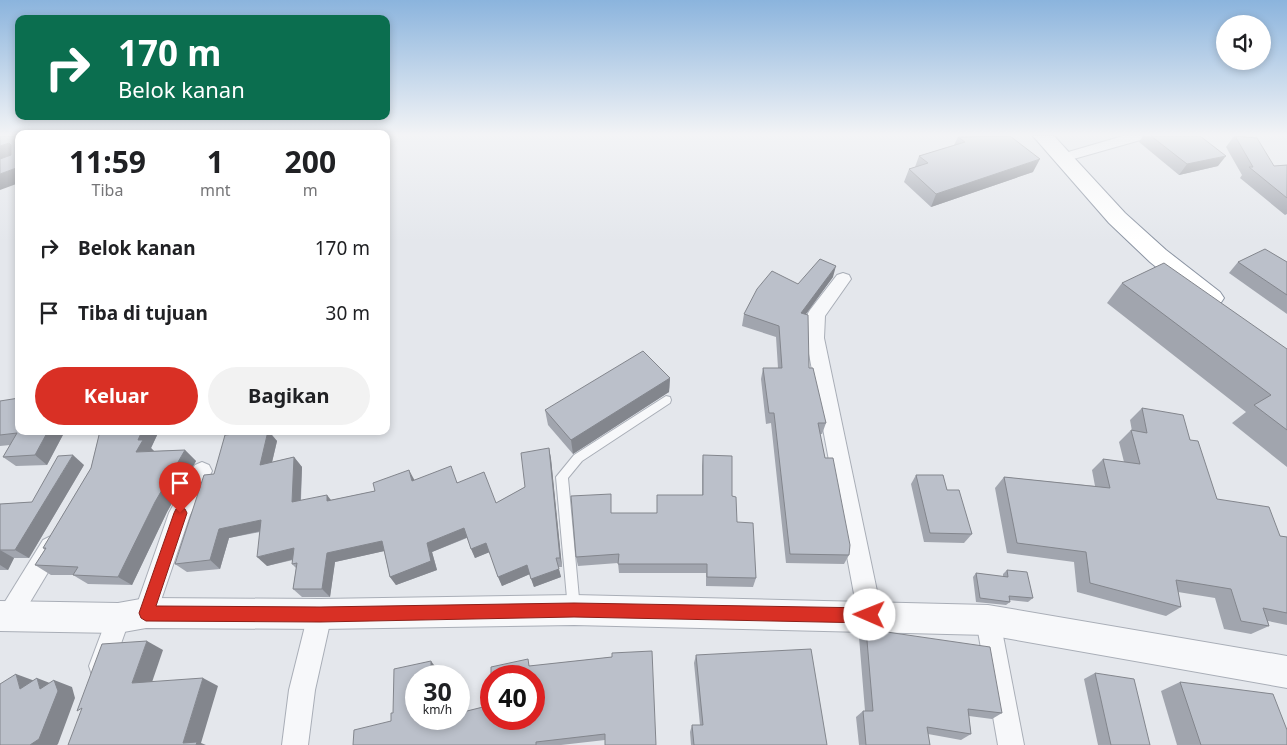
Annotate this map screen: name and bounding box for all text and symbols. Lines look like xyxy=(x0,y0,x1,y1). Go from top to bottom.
map controls xyxy=(1216,15,1271,70)
button: sound xyxy=(1216,15,1271,70)
text: 170 m xyxy=(118,29,221,76)
icon: right xyxy=(35,35,100,100)
text: Belok kanan xyxy=(118,74,245,104)
text: 11:59 xyxy=(69,141,146,182)
text: 1 xyxy=(207,141,224,182)
text: 200 xyxy=(285,141,336,182)
text: Tiba xyxy=(92,179,123,201)
text: mnt xyxy=(200,179,231,201)
text: m xyxy=(303,179,318,201)
icon: right xyxy=(35,234,63,262)
text: Belok kanan xyxy=(78,235,195,261)
text: 170 m xyxy=(315,235,370,261)
icon: arrive xyxy=(35,299,63,327)
text: Tiba di tujuan xyxy=(78,300,208,326)
text: 30 m xyxy=(326,300,370,326)
button: Keluar xyxy=(35,367,198,425)
button: Bagikan xyxy=(208,367,370,425)
pin xyxy=(159,462,201,513)
icon: arrive xyxy=(166,469,194,497)
position arrow xyxy=(843,588,895,640)
speed limit sign: 40 xyxy=(480,665,545,730)
text: 30 xyxy=(423,674,452,708)
text: km/h xyxy=(423,701,452,718)

